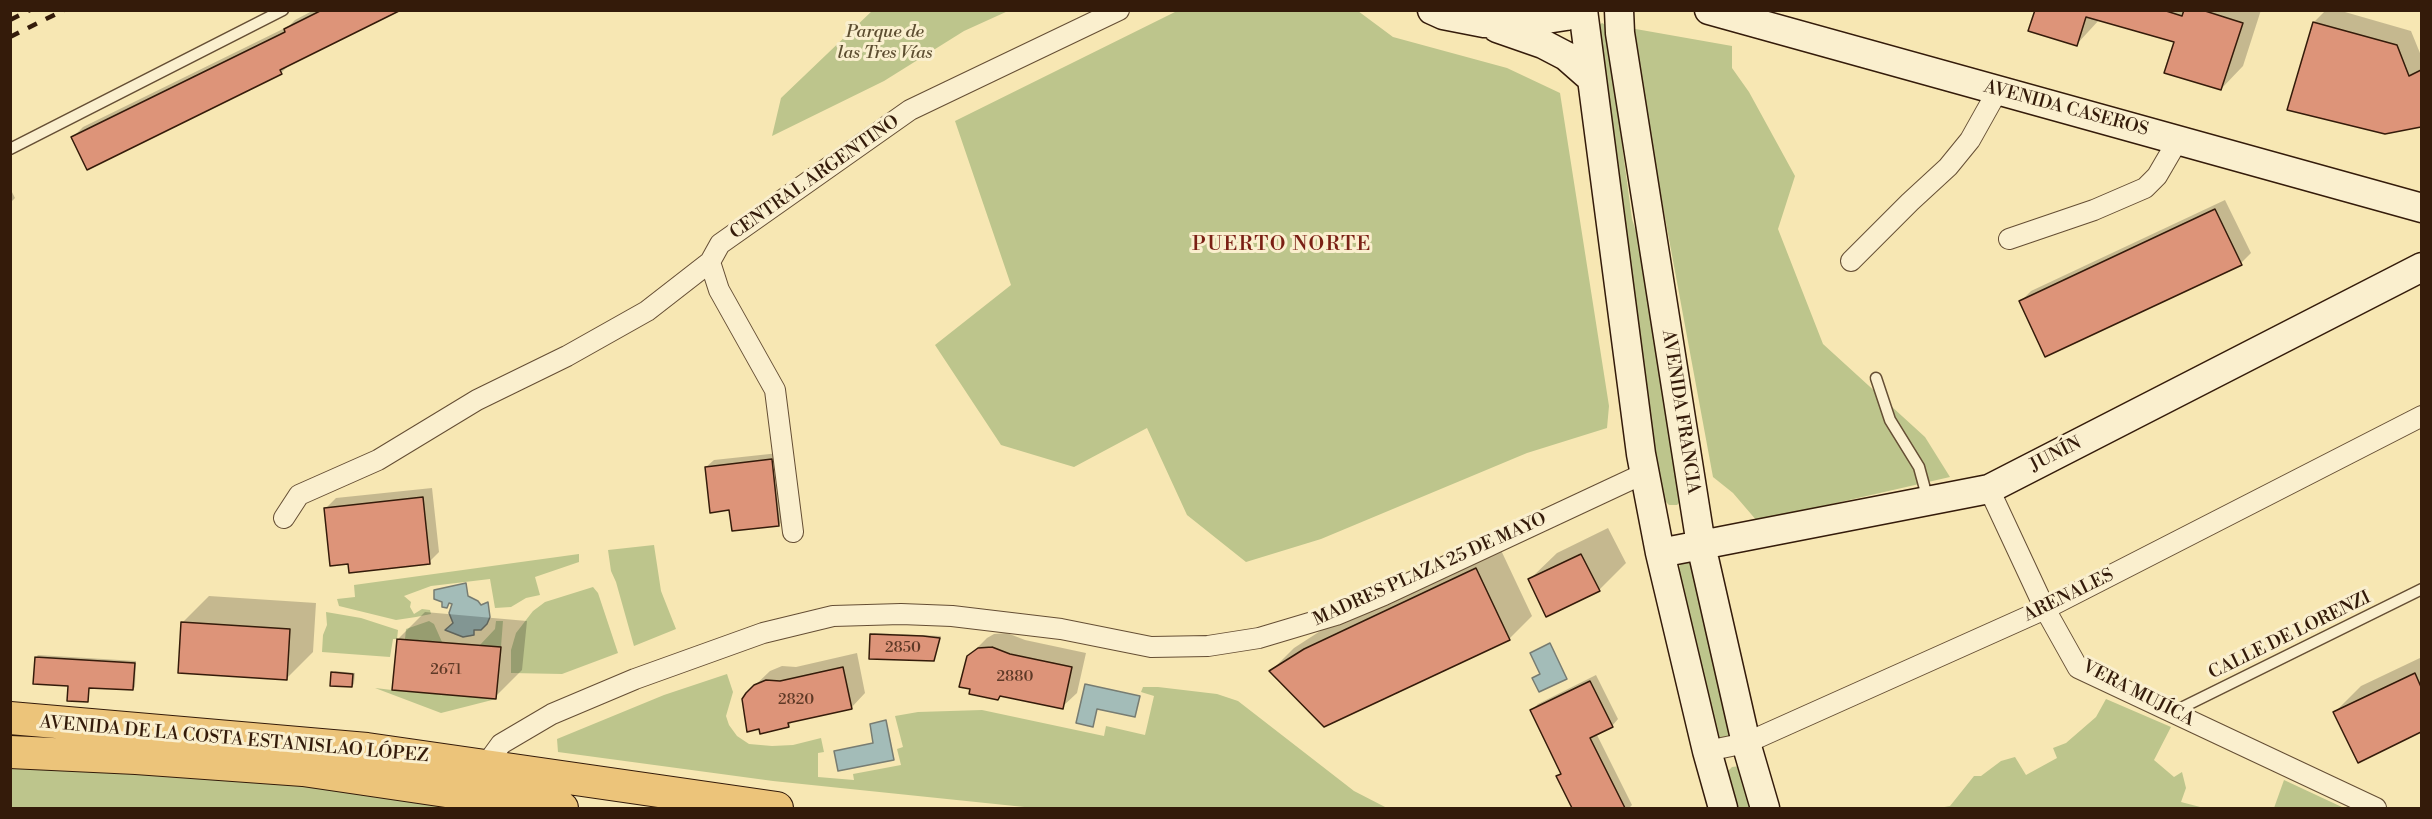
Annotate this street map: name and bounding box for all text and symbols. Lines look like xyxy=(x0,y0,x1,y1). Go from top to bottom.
park label: Parque de las Tres Vías xyxy=(838,22,932,64)
street label: AVENIDA CASEROS xyxy=(1981,77,2151,141)
street label: CENTRAL ARGENTINO xyxy=(726,111,904,245)
district label: PUERTO NORTE xyxy=(1192,233,1372,257)
street label: AVENIDA FRANCIA xyxy=(1656,328,1704,496)
street label: JUNÍN xyxy=(2027,433,2085,477)
street label: MADRES PLAZA 25 DE MAYO xyxy=(1310,509,1550,631)
street label: ARENALES xyxy=(2020,565,2118,627)
street label: CALLE DE LORENZI xyxy=(2205,587,2375,685)
house number: 2850 xyxy=(885,639,921,657)
street label: VERA MUJÍCA xyxy=(2078,656,2198,732)
house number: 2671 xyxy=(430,661,462,679)
house number: 2880 xyxy=(997,668,1033,686)
house number: 2820 xyxy=(778,691,814,709)
street label: AVENIDA DE LA COSTA ESTANISLAO LÓPEZ xyxy=(39,712,429,768)

